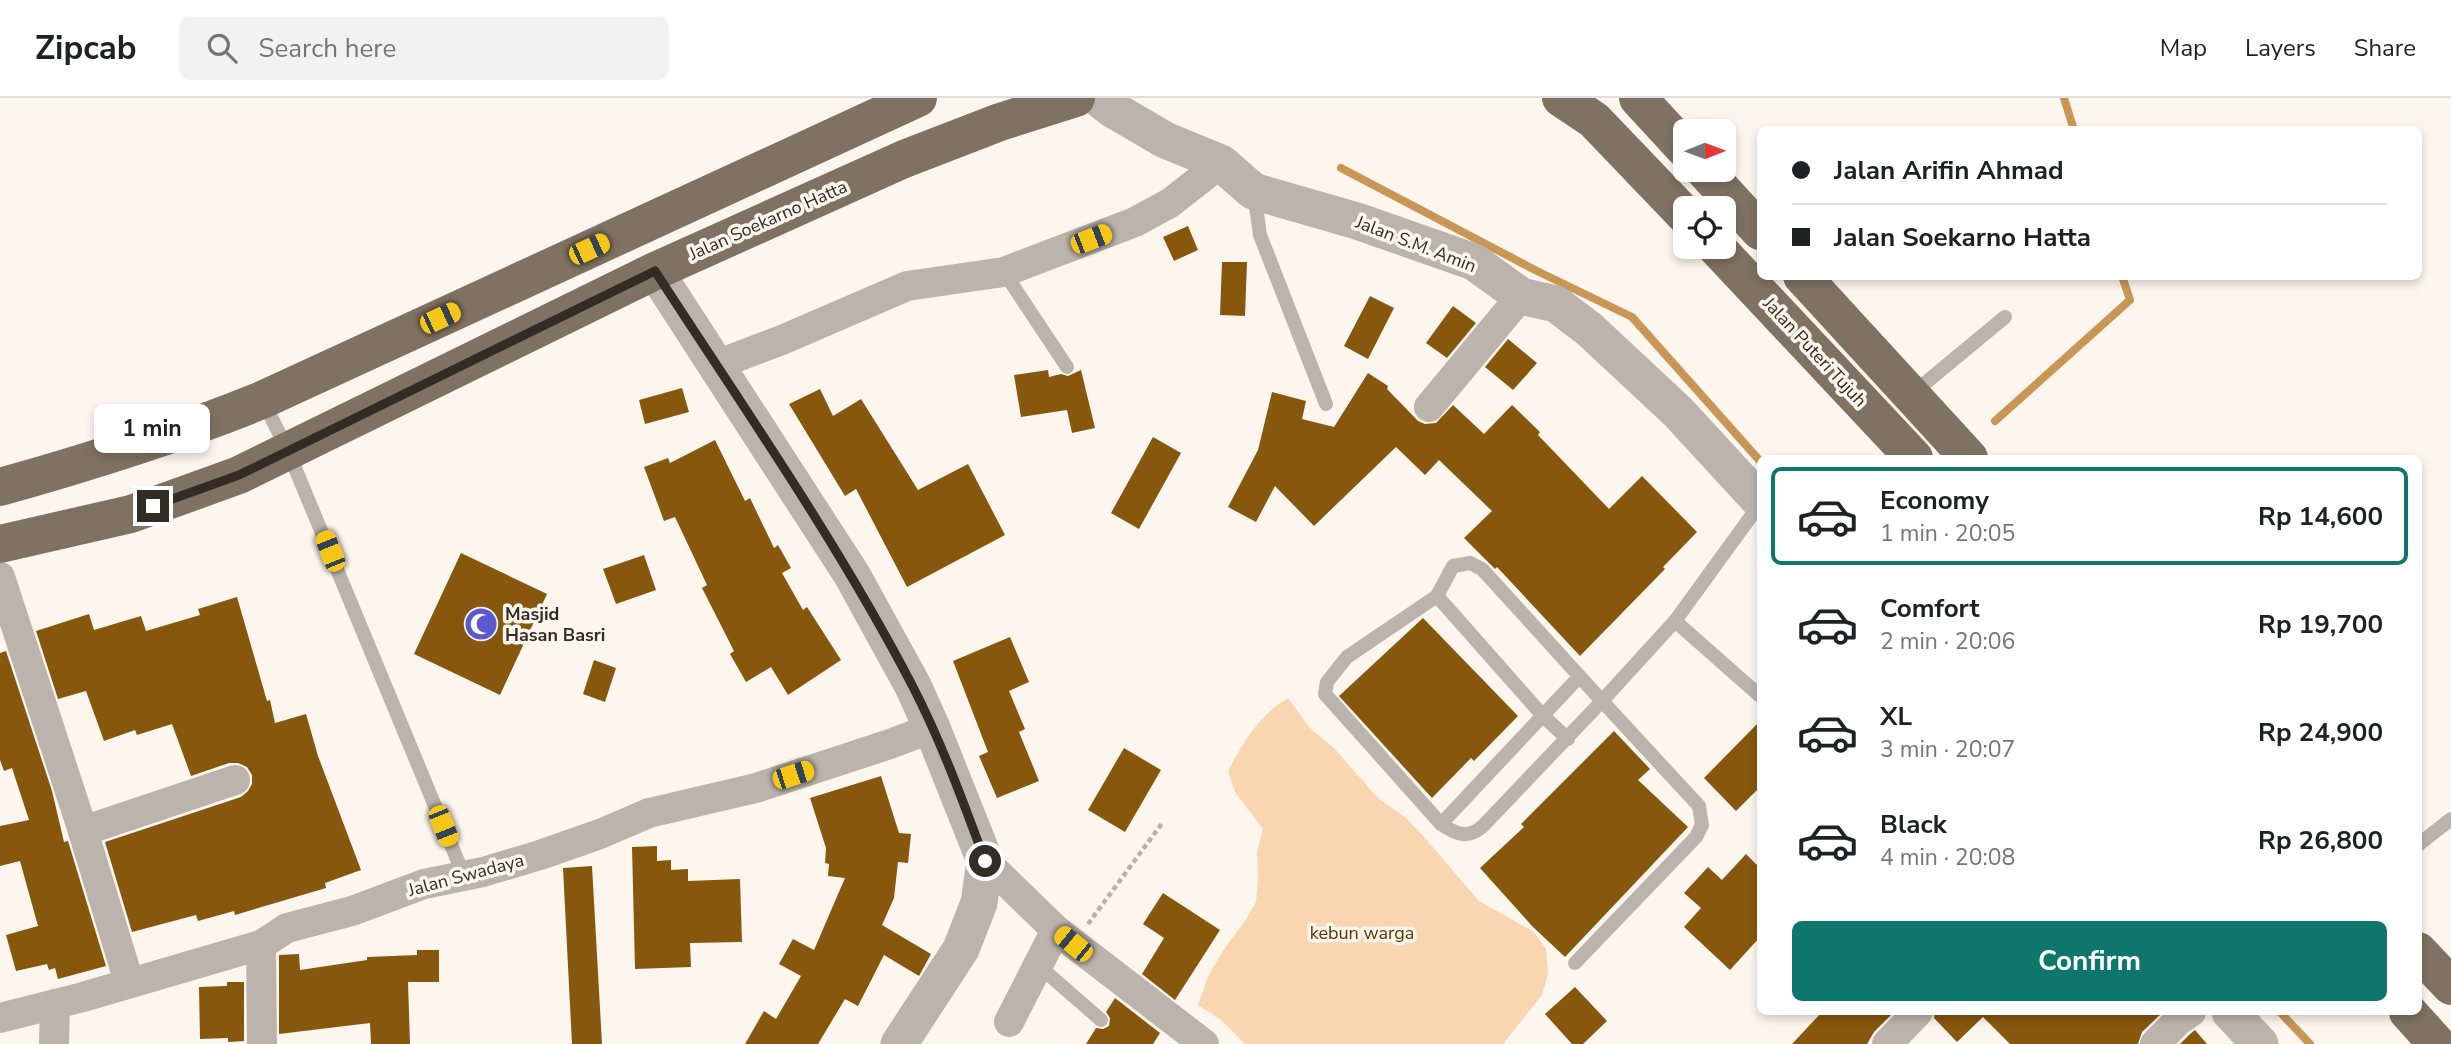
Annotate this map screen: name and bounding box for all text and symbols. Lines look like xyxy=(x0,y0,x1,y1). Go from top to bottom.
search box xyxy=(179,17,669,80)
text: Zipcab xyxy=(35,26,137,71)
icon: search xyxy=(203,29,241,67)
text: Search here xyxy=(259,31,396,66)
text: Map xyxy=(2160,32,2207,64)
text: Layers xyxy=(2245,32,2316,64)
text: Share xyxy=(2354,32,2416,64)
north arrow xyxy=(1673,119,1736,182)
map controls xyxy=(1673,119,1736,259)
text: Jalan Arifin Ahmad xyxy=(1834,153,2064,188)
street label: Jalan Soekarno Hatta xyxy=(684,174,851,266)
button: locate xyxy=(1673,196,1736,259)
street label: Jalan S.M. Amin xyxy=(1351,210,1480,278)
text: Jalan Soekarno Hatta xyxy=(1834,220,2091,255)
car xyxy=(1068,222,1115,256)
car xyxy=(566,231,613,267)
street label: Jalan Puteri Tujuh xyxy=(1757,291,1872,412)
car xyxy=(417,300,464,336)
callout: 1 min xyxy=(95,404,211,454)
text: 1 min xyxy=(122,413,182,444)
text: Economy xyxy=(1880,483,1989,518)
icon: car xyxy=(1796,485,1859,548)
route end xyxy=(137,490,169,522)
text: Rp 14,600 xyxy=(2258,499,2383,534)
text: 1 min · 20:05 xyxy=(1880,518,2015,549)
car xyxy=(313,528,348,574)
text: Comfort xyxy=(1880,591,1980,626)
icon: car xyxy=(1796,593,1859,656)
place label: Masjid Hasan Basri xyxy=(505,602,605,647)
mosque icon: Masjid Hasan Basri xyxy=(462,605,500,643)
text: Rp 19,700 xyxy=(2258,607,2383,642)
text: 2 min · 20:06 xyxy=(1880,626,2015,657)
text: XL xyxy=(1880,699,1912,734)
icon: car xyxy=(1796,701,1859,764)
text: Rp 24,900 xyxy=(2258,715,2383,750)
text: 3 min · 20:07 xyxy=(1880,734,2015,765)
car xyxy=(770,759,817,791)
car xyxy=(426,803,461,849)
text: Black xyxy=(1880,807,1947,842)
icon: car xyxy=(1796,809,1859,872)
text: Rp 26,800 xyxy=(2258,823,2383,858)
text: 4 min · 20:08 xyxy=(1880,842,2015,873)
route start xyxy=(969,845,1001,877)
street label: Jalan Swadaya xyxy=(404,848,527,902)
park label: kebun warga xyxy=(1310,921,1414,945)
button: Confirm xyxy=(1792,921,2387,1001)
car xyxy=(1051,923,1096,965)

